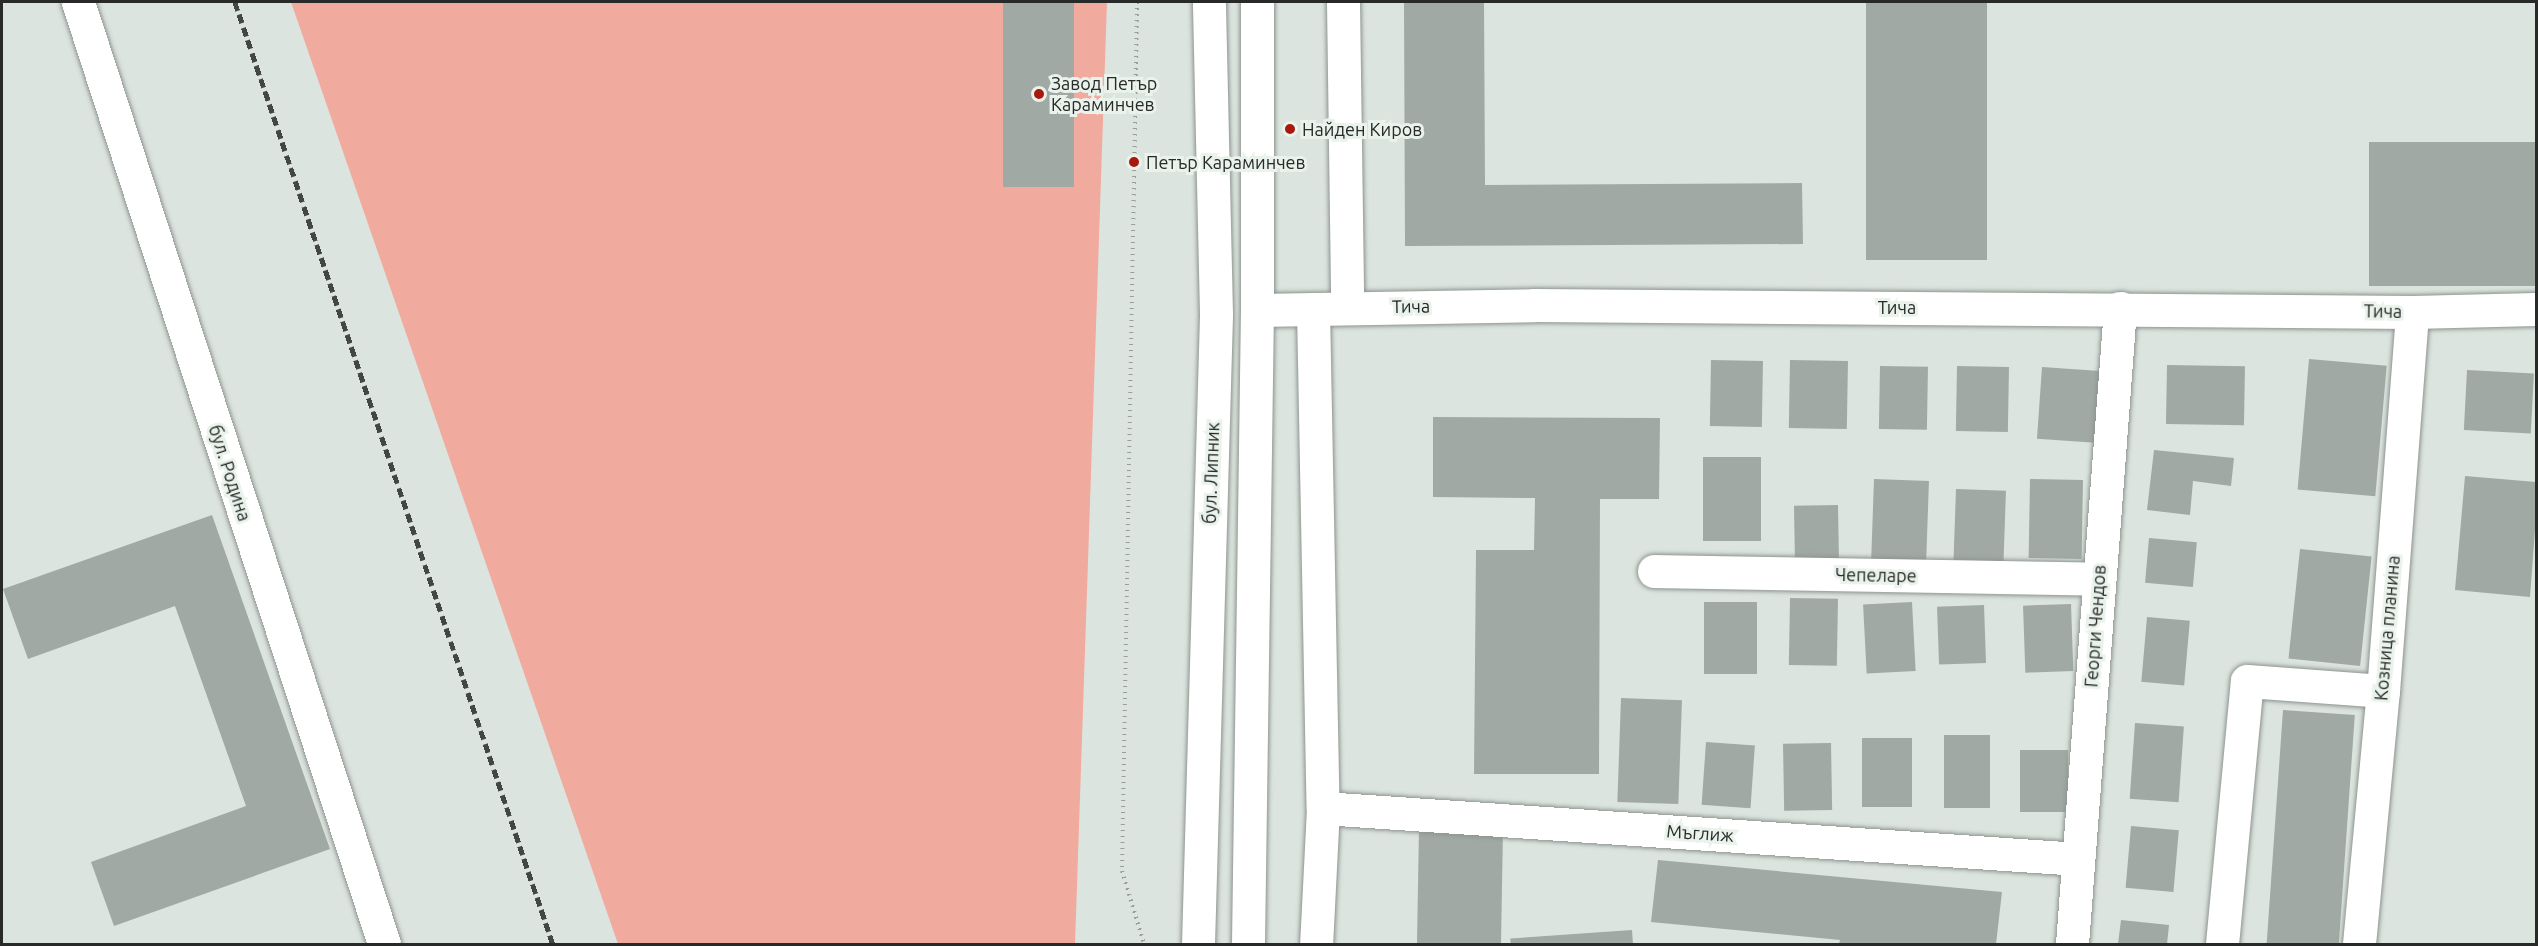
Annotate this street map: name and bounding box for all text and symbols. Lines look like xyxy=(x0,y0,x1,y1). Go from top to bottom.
place label: Завод Петър Караминчев xyxy=(1051,73,1157,116)
marker: Завод Петър Караминчев xyxy=(1032,87,1046,101)
place label: Найден Киров xyxy=(1302,118,1422,140)
marker: Найден Киров xyxy=(1283,122,1297,136)
place label: Петър Караминчев xyxy=(1146,151,1305,173)
marker: Петър Караминчев xyxy=(1127,155,1141,169)
street label: Тича xyxy=(1392,295,1430,317)
street label: Тича xyxy=(1878,296,1916,318)
street label: Тича xyxy=(2364,300,2402,322)
street label: бул. Родина xyxy=(204,422,256,524)
street label: бул. Липник xyxy=(1198,422,1224,524)
street label: Козница планина xyxy=(2370,554,2404,702)
street label: Чепеларе xyxy=(1835,563,1917,587)
street label: Георги Чендов xyxy=(2080,564,2110,688)
street label: Мъглиж xyxy=(1666,820,1734,846)

